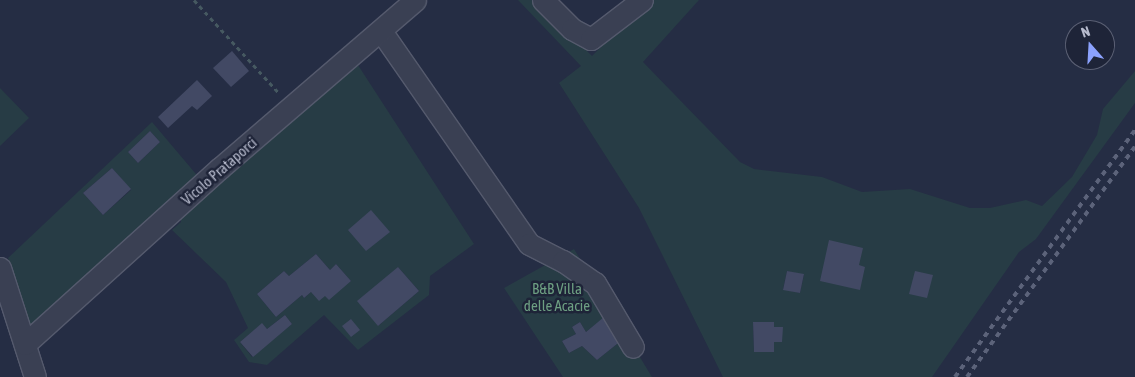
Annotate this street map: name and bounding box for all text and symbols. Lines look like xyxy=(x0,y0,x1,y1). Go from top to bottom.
north arrow xyxy=(1065,20,1115,70)
text: N xyxy=(1079,23,1092,41)
street label: Vicolo Prataporci xyxy=(178,133,260,209)
park label: B&B Villa delle Acacie xyxy=(524,279,590,314)

